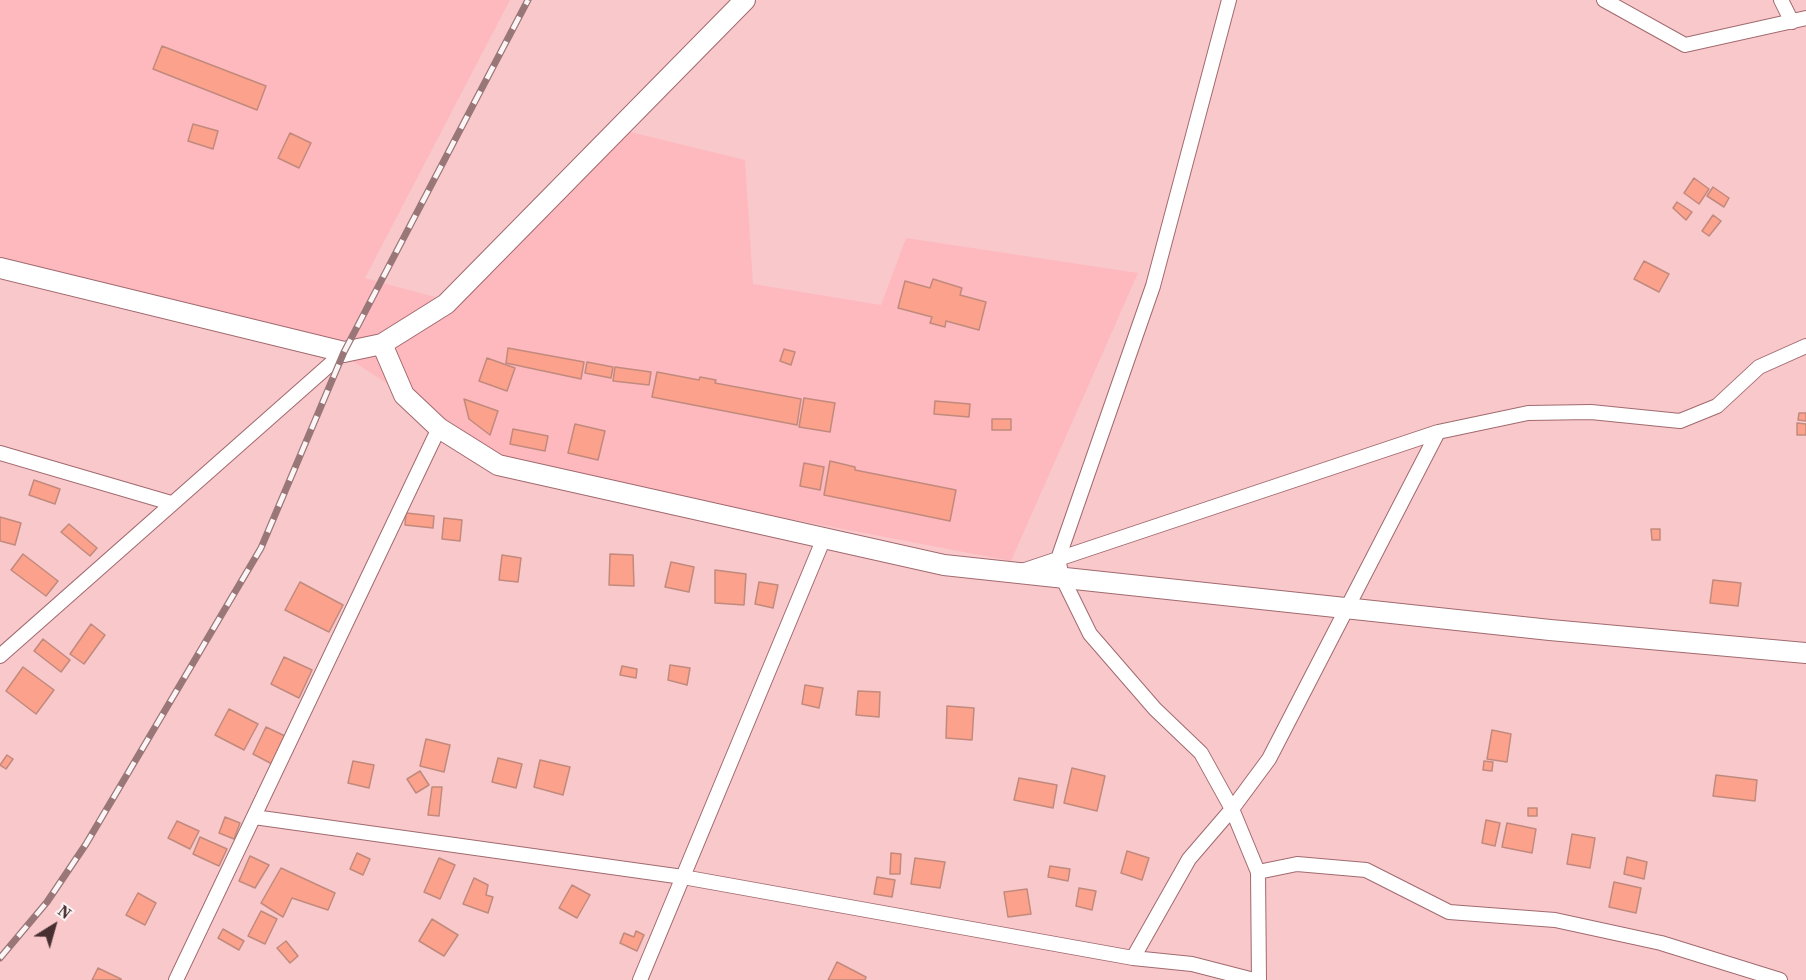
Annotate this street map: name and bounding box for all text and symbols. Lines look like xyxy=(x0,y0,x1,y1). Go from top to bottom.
north arrow xyxy=(24,896,84,956)
text: N xyxy=(54,899,76,924)

